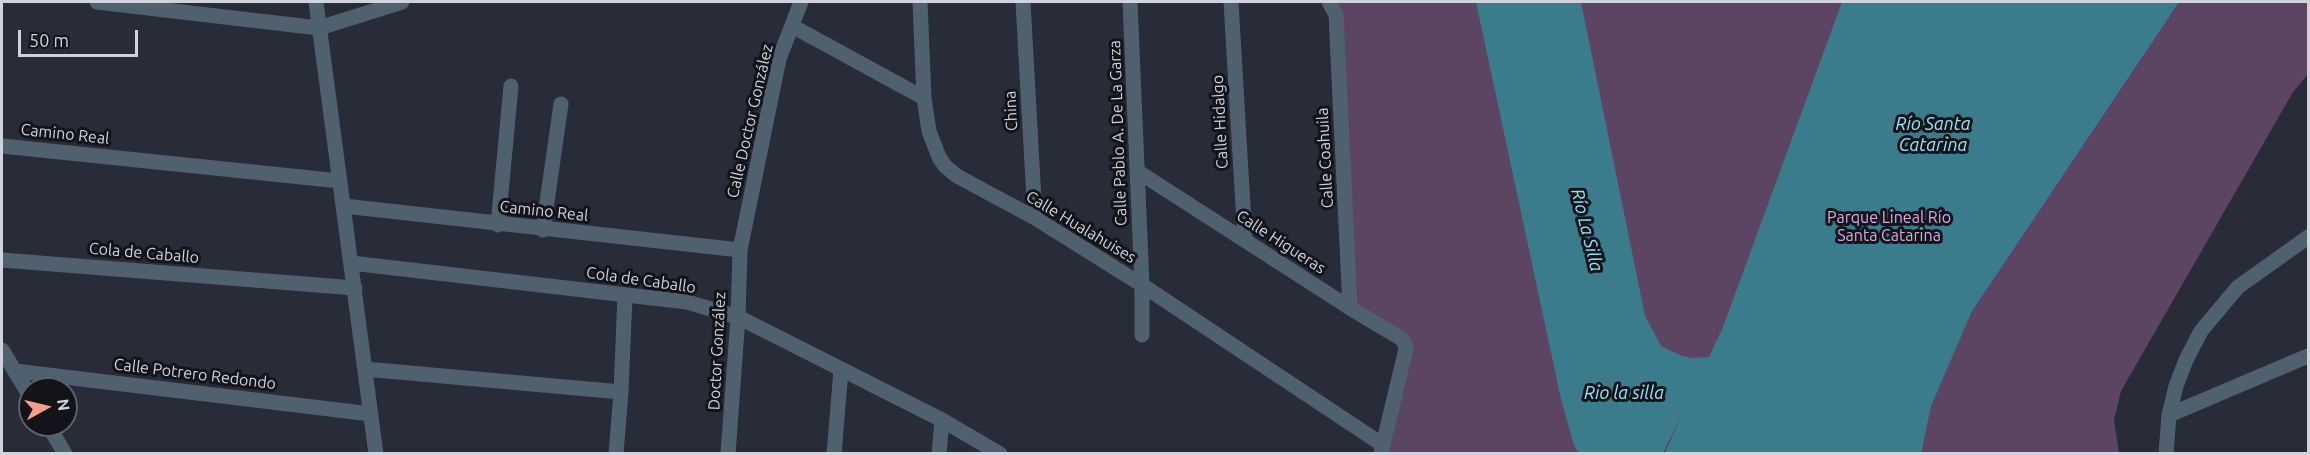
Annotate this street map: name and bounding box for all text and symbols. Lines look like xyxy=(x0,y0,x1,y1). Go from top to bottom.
scale bar xyxy=(21,18,141,56)
text: 50 m xyxy=(29,30,69,50)
street label: Calle Pablo A. De La Garza xyxy=(1105,40,1131,226)
street label: Calle Doctor González xyxy=(723,42,777,200)
street label: Calle Hidalgo xyxy=(1208,74,1232,170)
street label: China xyxy=(1000,90,1022,132)
street label: Calle Coahuila xyxy=(1313,107,1337,209)
water label: Río Santa Catarina xyxy=(1896,113,1970,156)
street label: Camino Real xyxy=(20,120,110,148)
water label: Río La Silla xyxy=(1566,186,1608,274)
street label: Calle Hualahuises xyxy=(1023,187,1139,267)
street label: Camino Real xyxy=(499,197,589,225)
street label: Calle Higueras xyxy=(1233,206,1329,278)
park label: Parque Lineal Río Santa Catarina xyxy=(1827,208,1951,246)
street label: Cola de Caballo xyxy=(88,239,200,267)
street label: Cola de Caballo xyxy=(585,263,697,297)
street label: Doctor González xyxy=(704,291,730,411)
street label: Calle Potrero Redondo xyxy=(113,355,277,393)
north arrow xyxy=(18,377,78,437)
water label: Rio la silla xyxy=(1584,382,1664,404)
text: N xyxy=(54,398,74,412)

